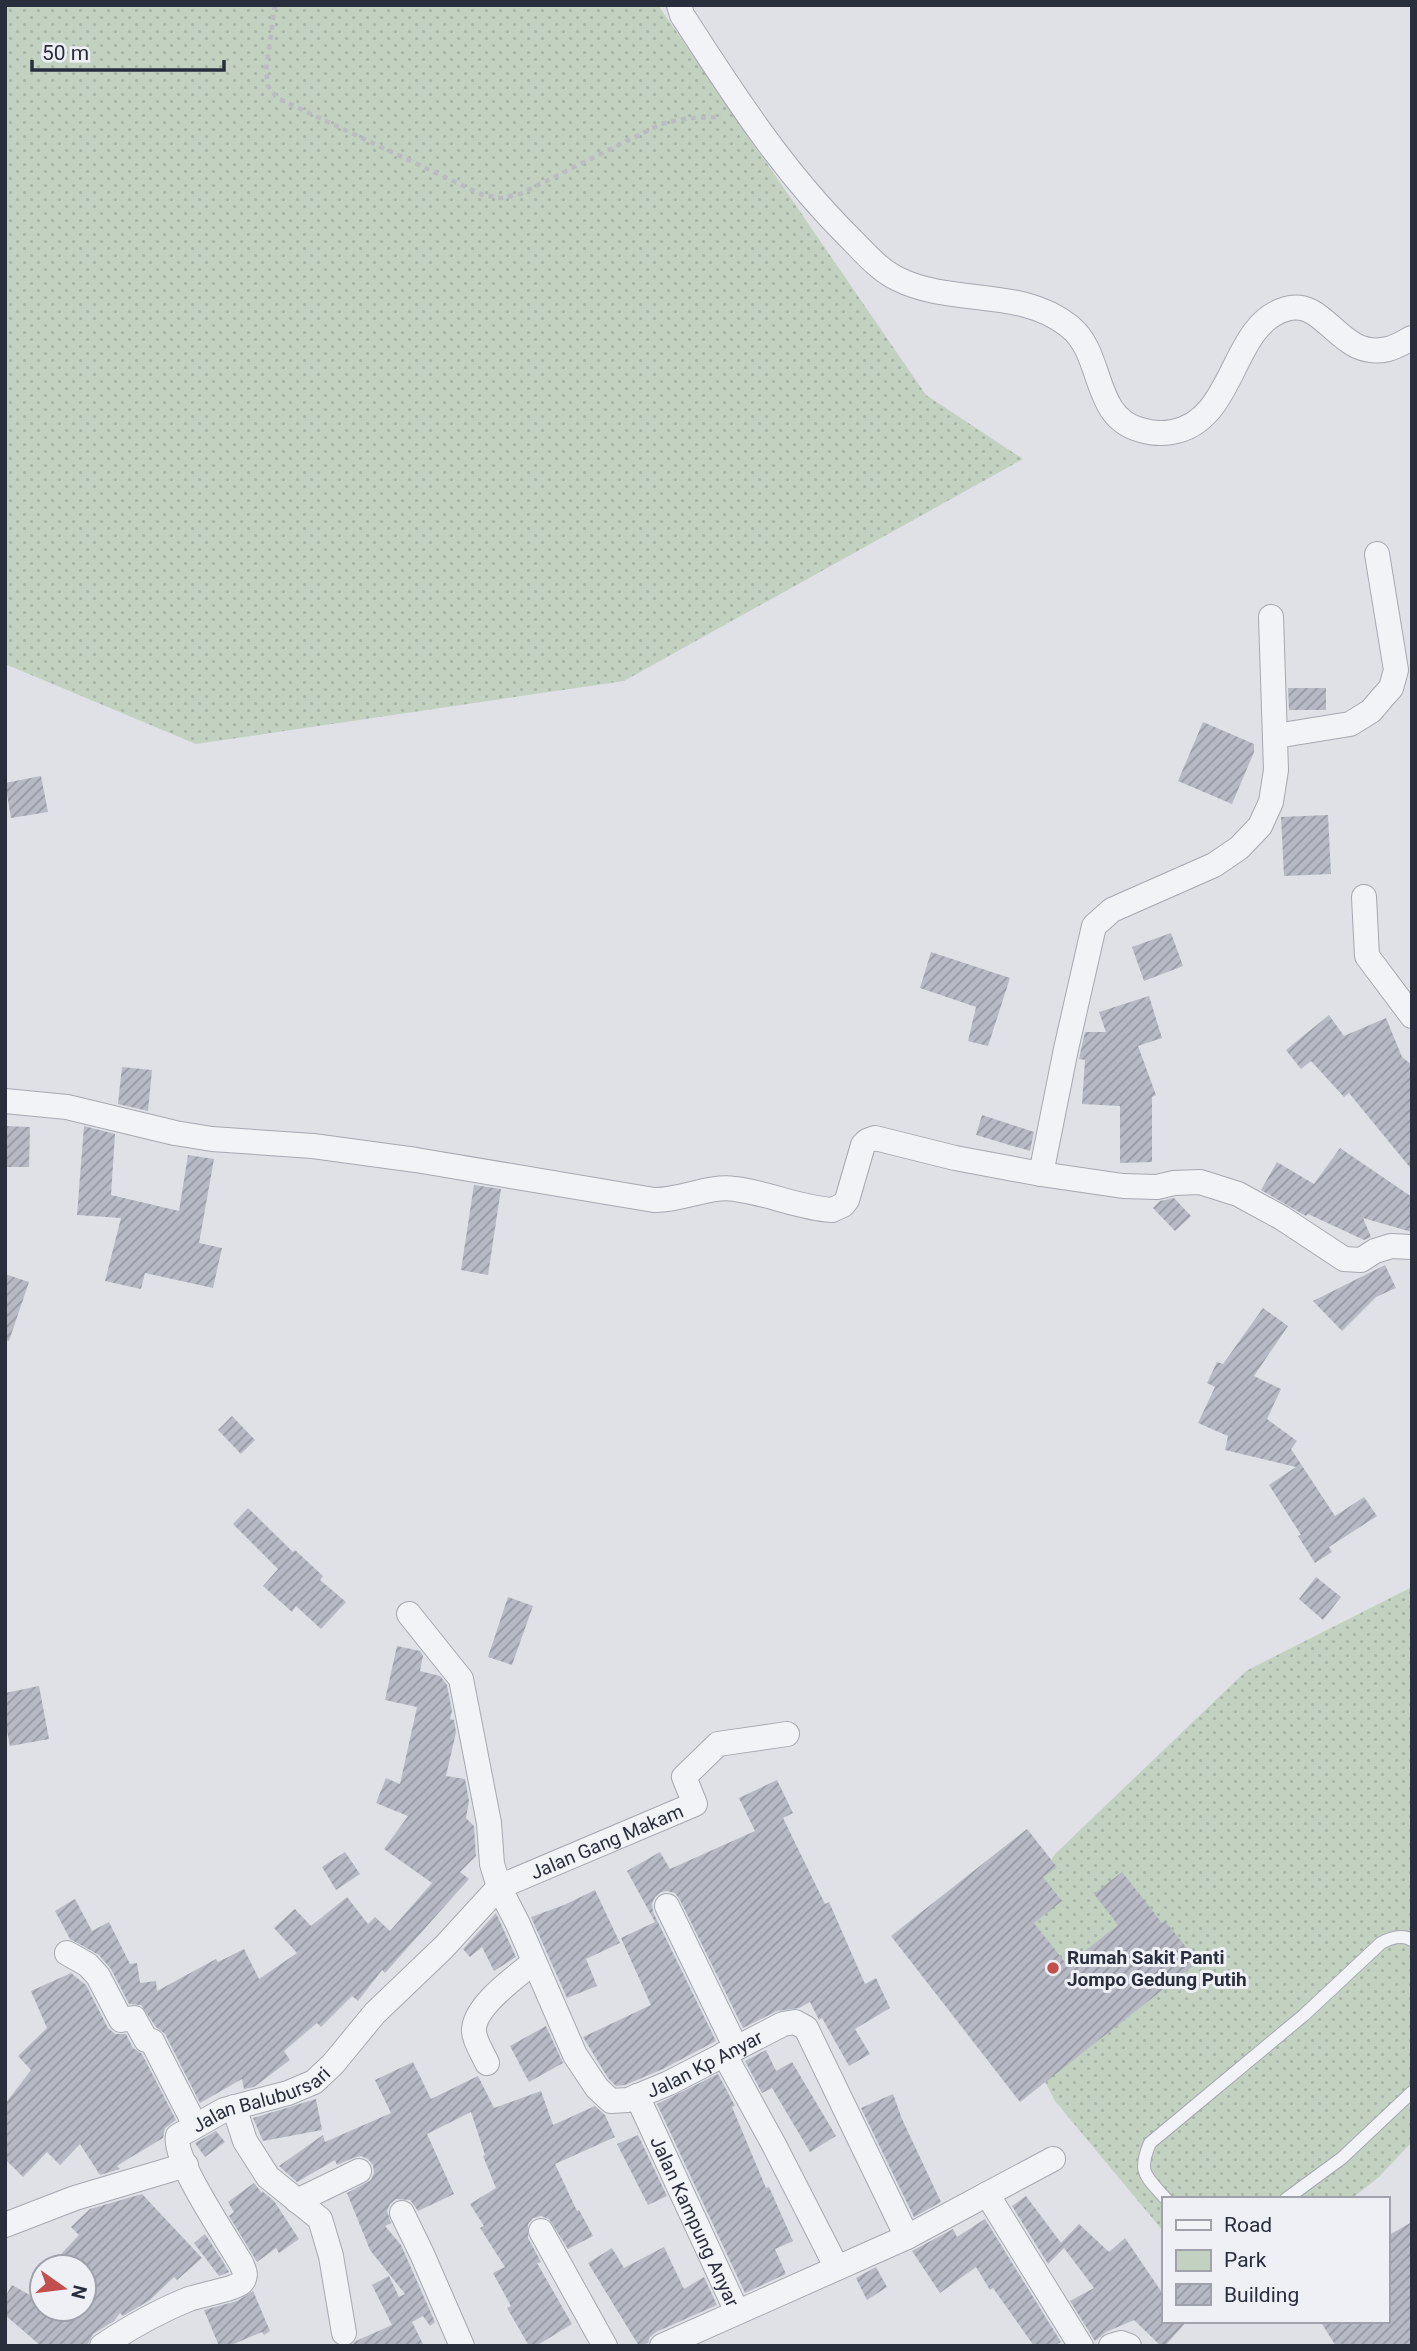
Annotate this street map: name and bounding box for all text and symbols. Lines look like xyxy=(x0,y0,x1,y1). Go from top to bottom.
scale bar xyxy=(32,28,224,72)
text: 50 m xyxy=(42,41,89,65)
street label: Jalan Gang Makam xyxy=(527,1799,687,1884)
place label: Rumah Sakit Panti Jompo Gedung Putih xyxy=(1067,1946,1247,1991)
marker: Rumah Sakit Panti Jompo Gedung Putih xyxy=(1045,1960,1061,1976)
street label: Jalan Kp Anyar xyxy=(643,2025,767,2103)
street label: Jalan Balubursari xyxy=(188,2062,335,2138)
street label: Jalan Kampung Anyar xyxy=(645,2132,744,2311)
legend xyxy=(1162,2197,1389,2323)
text: Road xyxy=(1224,2213,1272,2237)
text: Park xyxy=(1224,2248,1267,2272)
north arrow xyxy=(28,2253,98,2323)
text: N xyxy=(66,2283,92,2301)
text: Building xyxy=(1224,2283,1299,2307)

